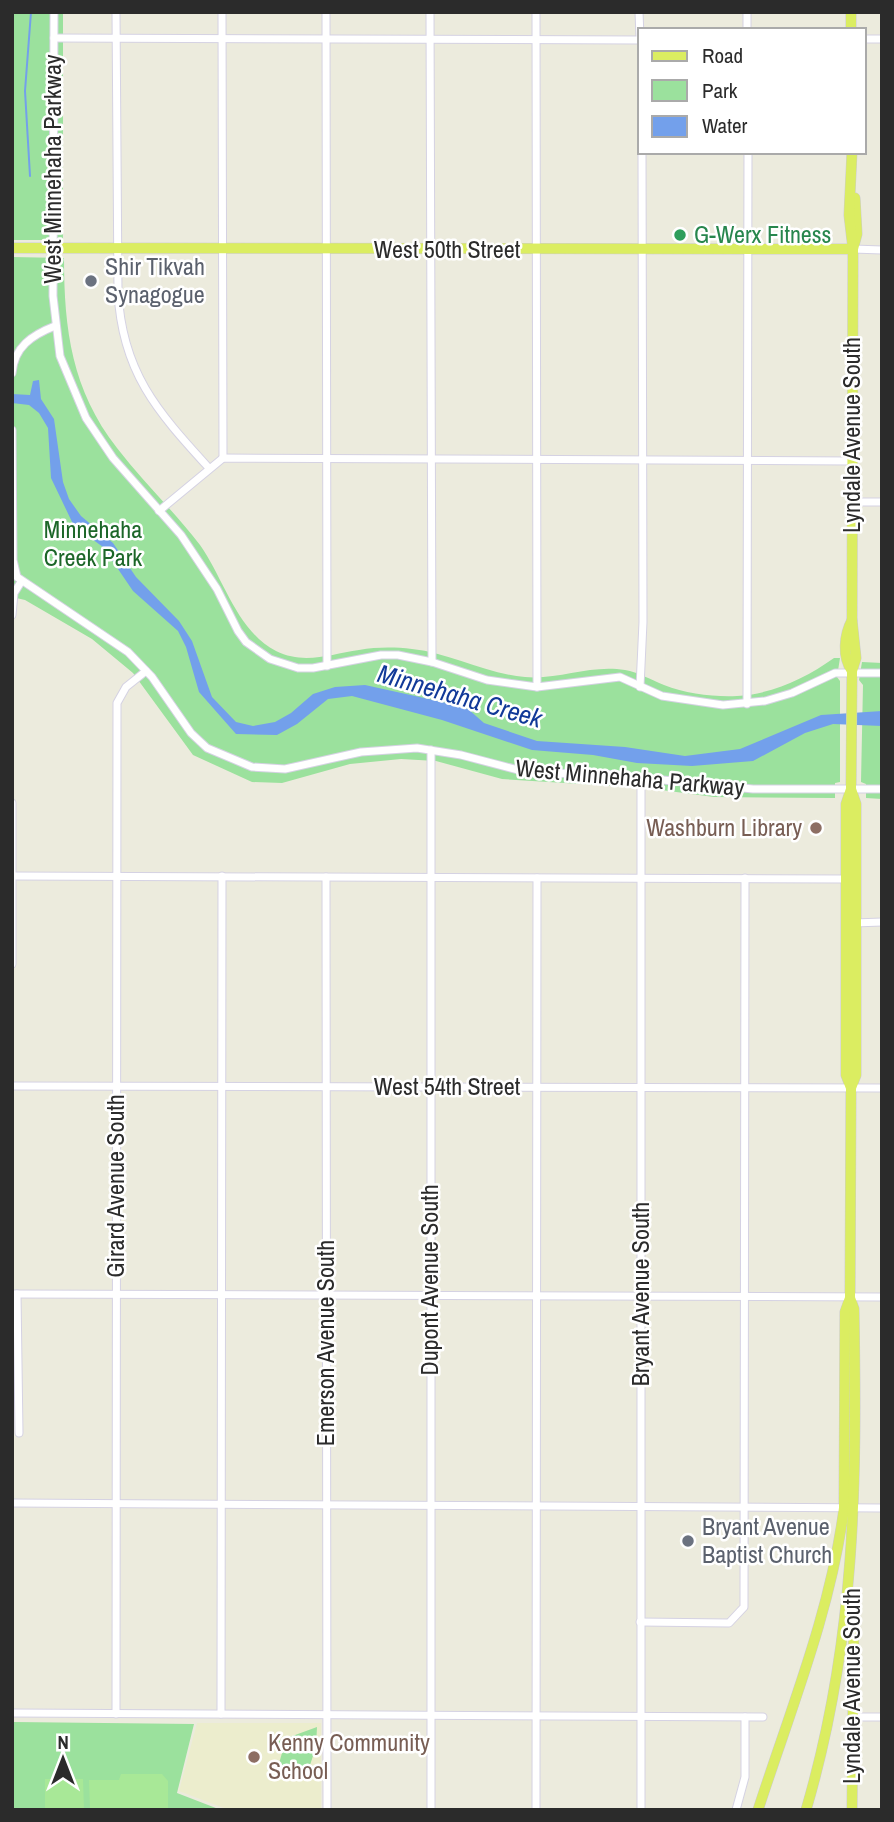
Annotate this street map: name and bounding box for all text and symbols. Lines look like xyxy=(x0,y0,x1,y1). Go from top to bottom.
legend xyxy=(638,28,866,154)
text: Road xyxy=(702,41,743,70)
street label: West Minnehaha Parkway xyxy=(36,54,68,284)
text: Park xyxy=(702,76,738,105)
text: Water xyxy=(702,111,748,140)
place label: G-Werx Fitness xyxy=(694,218,831,250)
marker: G-Werx Fitness xyxy=(672,227,688,243)
street label: West 50th Street xyxy=(374,233,521,265)
place label: Shir Tikvah Synagogue xyxy=(105,250,205,310)
marker: Shir Tikvah Synagogue xyxy=(83,273,99,289)
street label: Lyndale Avenue South xyxy=(835,337,867,533)
park label: Minnehaha Creek Park xyxy=(44,513,142,573)
water label: Minnehaha Creek xyxy=(374,655,548,736)
street label: West Minnehaha Parkway xyxy=(514,751,746,803)
place label: Washburn Library xyxy=(646,811,802,843)
marker: Washburn Library xyxy=(808,820,824,836)
street label: West 54th Street xyxy=(374,1070,521,1102)
street label: Girard Avenue South xyxy=(99,1094,131,1278)
street label: Dupont Avenue South xyxy=(413,1184,445,1376)
street label: Bryant Avenue South xyxy=(624,1202,656,1386)
street label: Emerson Avenue South xyxy=(309,1240,341,1446)
place label: Bryant Avenue Baptist Church xyxy=(702,1510,832,1570)
marker: Bryant Avenue Baptist Church xyxy=(680,1533,696,1549)
street label: Lyndale Avenue South xyxy=(835,1588,867,1784)
north arrow xyxy=(28,1724,98,1794)
place label: Kenny Community School xyxy=(268,1726,430,1786)
text: N xyxy=(57,1729,69,1755)
marker: Kenny Community School xyxy=(246,1749,262,1765)

